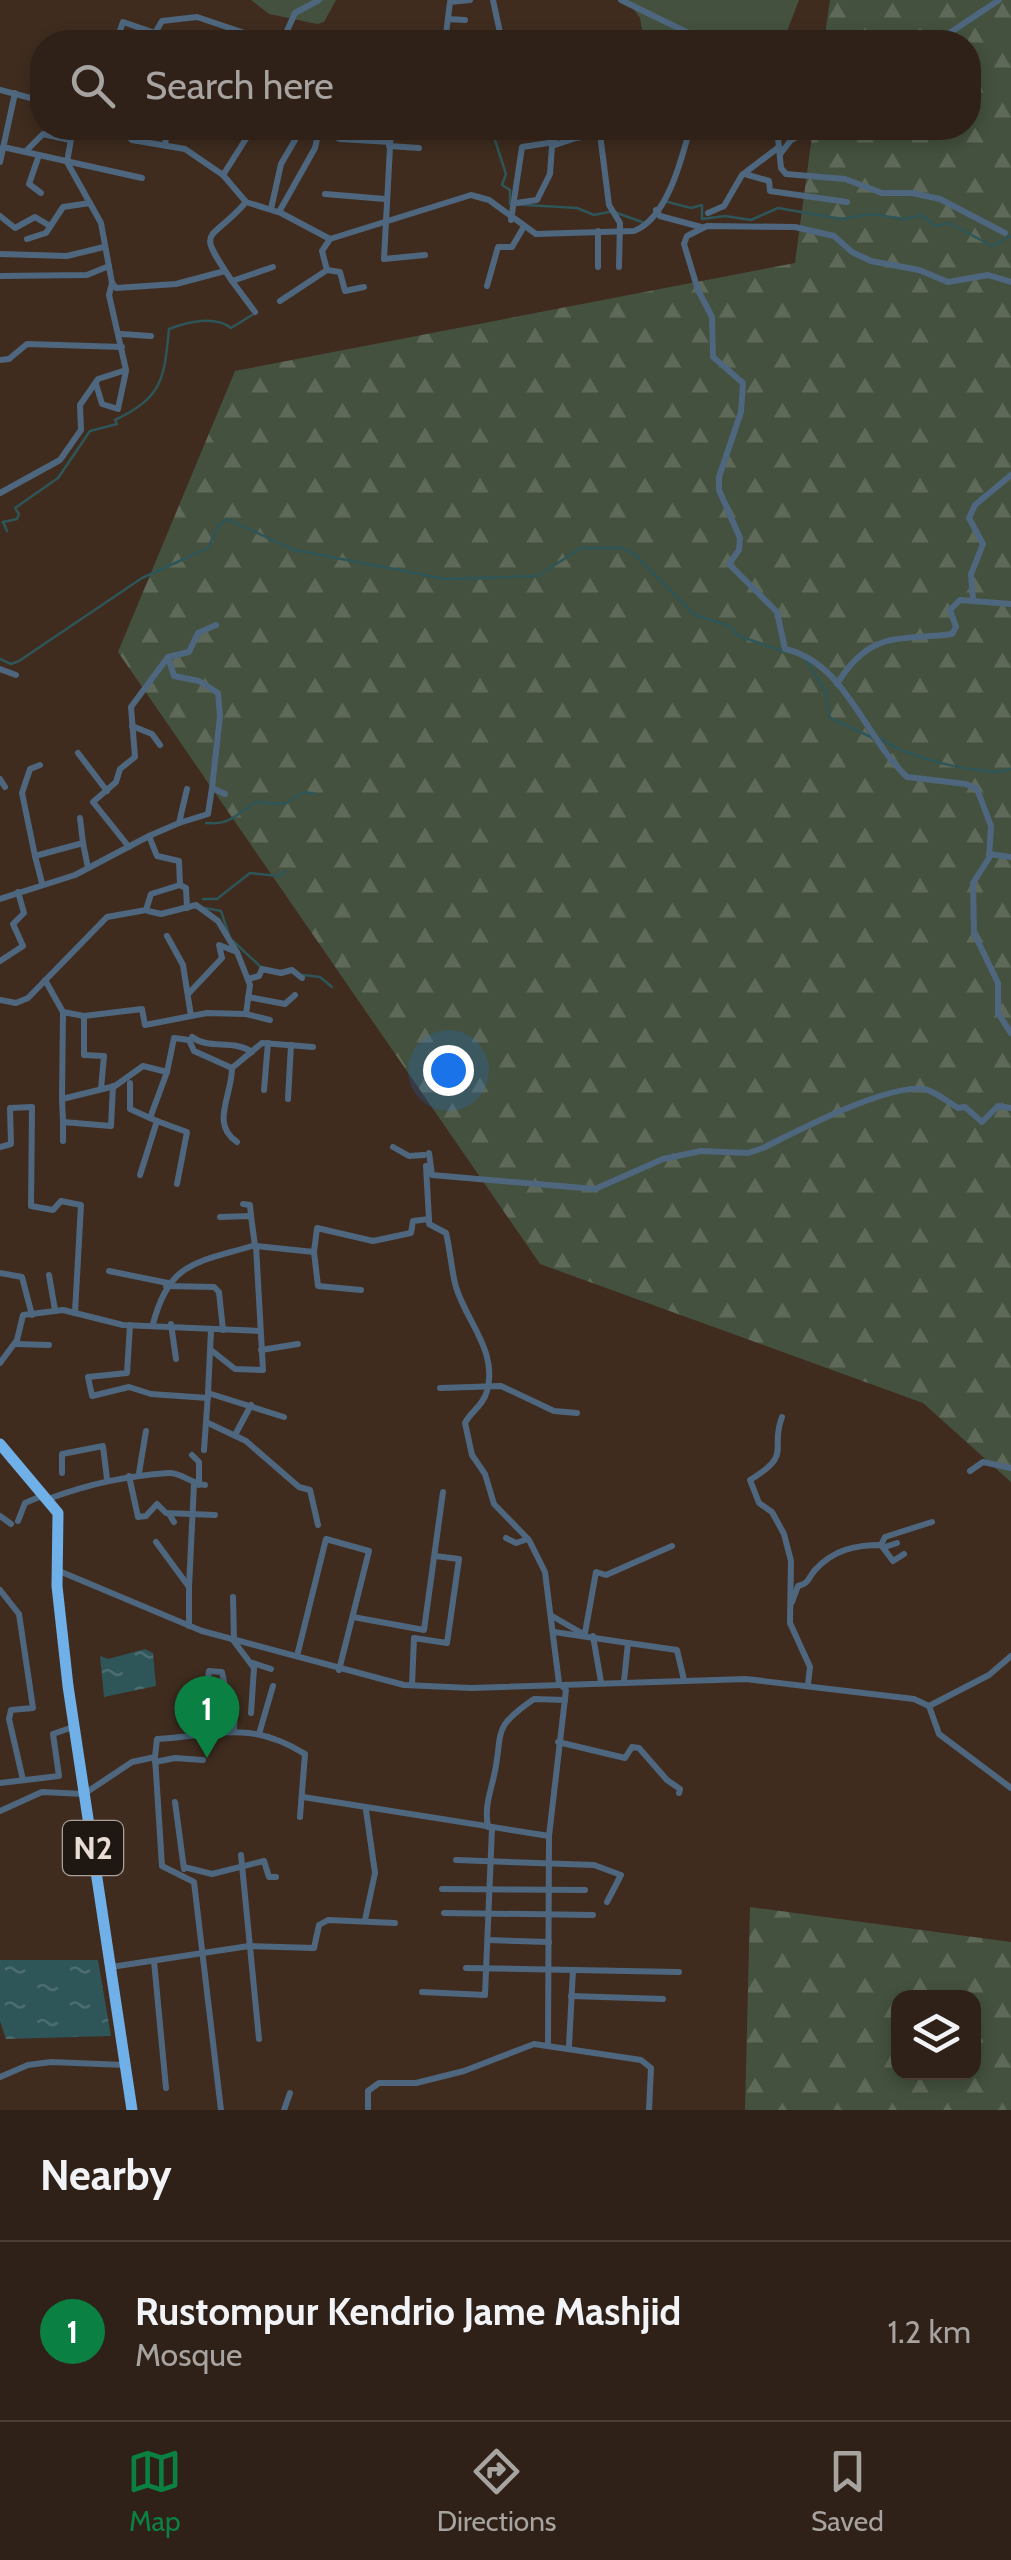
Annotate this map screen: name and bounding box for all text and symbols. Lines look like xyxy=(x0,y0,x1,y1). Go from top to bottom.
search box xyxy=(30,30,981,140)
icon: search xyxy=(65,58,120,113)
text: Search here xyxy=(145,62,334,109)
your location xyxy=(423,1045,474,1096)
pin: 1 xyxy=(174,1676,240,1758)
road number: N2 xyxy=(63,1821,123,1875)
map controls xyxy=(891,1990,981,2080)
button: layers xyxy=(891,1990,981,2080)
text: Nearby xyxy=(40,2149,172,2201)
text: Rustompur Kendrio Jame Mashjid xyxy=(135,2288,681,2335)
text: 1 xyxy=(67,2312,78,2351)
text: 1.2 km xyxy=(888,2312,971,2351)
text: Mosque xyxy=(135,2335,242,2374)
tab: Map xyxy=(127,2444,182,2538)
tab: Directions xyxy=(437,2444,556,2538)
tab: Saved xyxy=(811,2444,884,2538)

